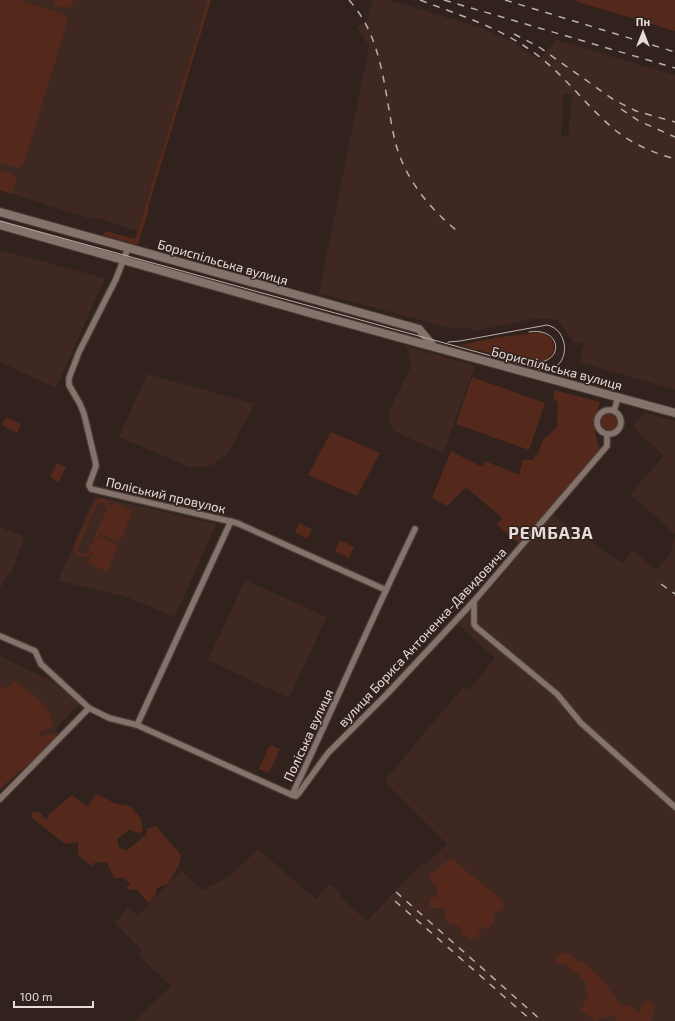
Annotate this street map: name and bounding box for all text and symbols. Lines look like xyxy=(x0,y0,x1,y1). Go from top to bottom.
north arrow xyxy=(623,12,663,52)
text: Пн xyxy=(636,15,650,28)
street label: Бориспільська вулиця xyxy=(156,236,290,288)
street label: Бориспільська вулиця xyxy=(490,343,624,393)
street label: Поліський провулок xyxy=(104,473,228,517)
district label: РЕМБАЗА xyxy=(508,522,594,542)
street label: вулиця Бориса Антоненка-Давидовича xyxy=(335,544,509,730)
street label: Поліська вулиця xyxy=(280,686,336,784)
scale bar xyxy=(14,983,93,1009)
text: 100 m xyxy=(20,989,52,1003)

